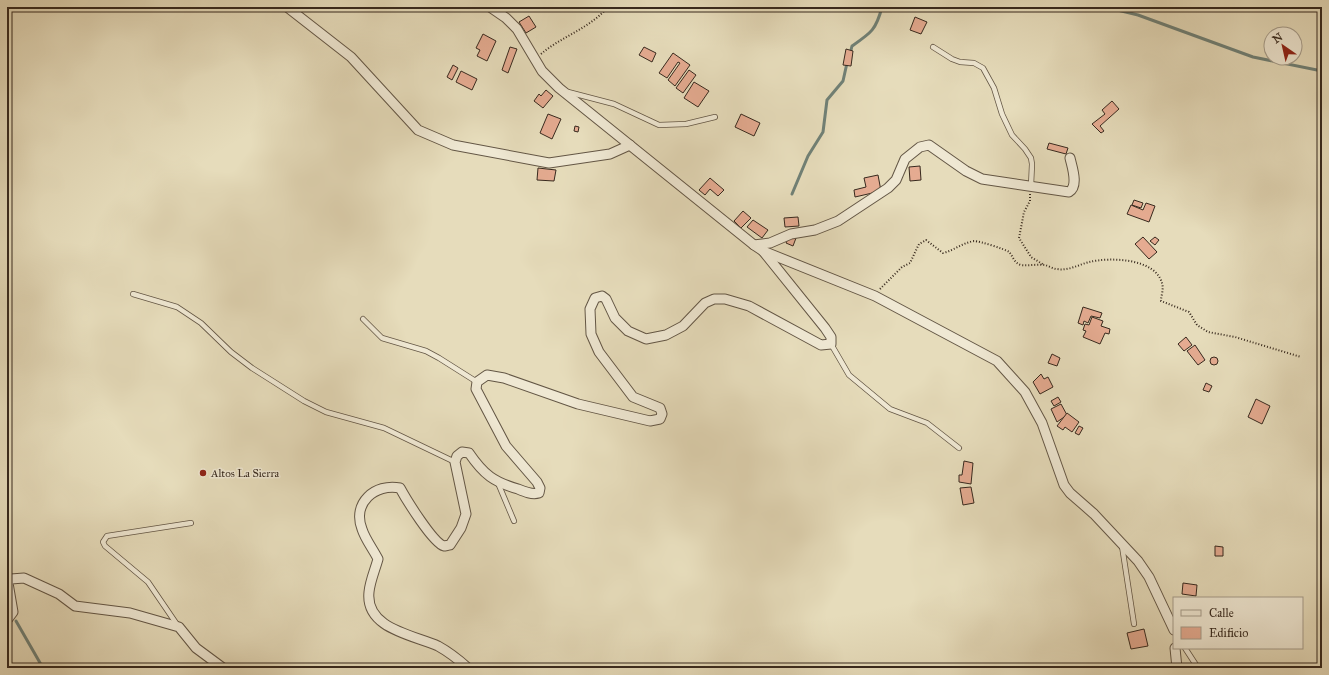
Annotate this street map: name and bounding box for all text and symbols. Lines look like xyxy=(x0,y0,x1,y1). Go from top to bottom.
north arrow xyxy=(1263,26,1303,66)
text: N xyxy=(1270,30,1286,46)
place label: Altos La Sierra xyxy=(210,467,280,480)
marker: Altos La Sierra xyxy=(198,468,208,478)
legend xyxy=(1173,597,1303,649)
text: Calle xyxy=(1209,606,1234,620)
text: Edificio xyxy=(1209,626,1248,640)

